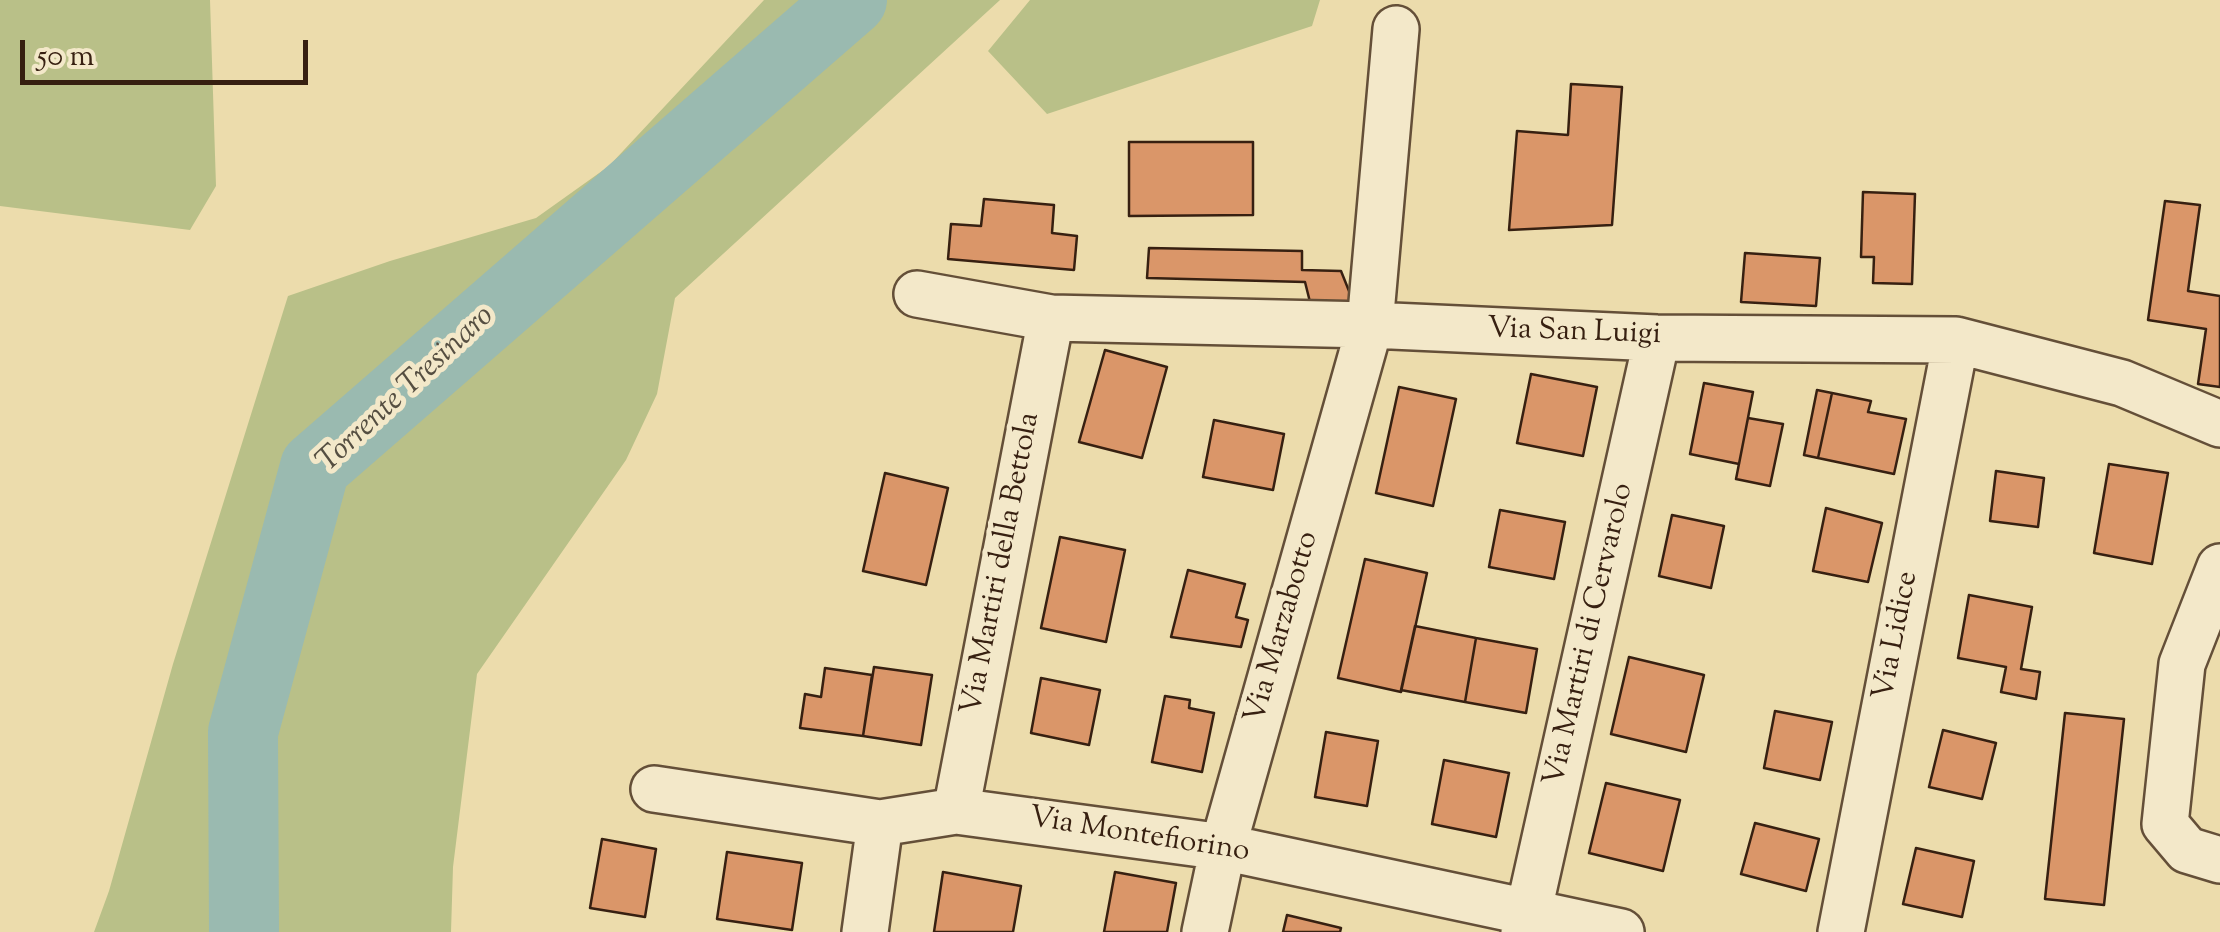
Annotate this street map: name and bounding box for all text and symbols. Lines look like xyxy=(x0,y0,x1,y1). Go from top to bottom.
scale bar xyxy=(25,20,312,82)
text: 50 m xyxy=(37,36,94,79)
water label: Torrente Tresinaro xyxy=(310,299,504,483)
street label: Via San Luigi xyxy=(1486,313,1662,355)
street label: Via Martiri della Bettola xyxy=(956,410,1050,718)
street label: Via Martiri di Cervarolo xyxy=(1539,480,1643,790)
street label: Via Marzabotto xyxy=(1239,528,1329,728)
street label: Via Lidice xyxy=(1868,569,1928,703)
street label: Via Montefiorino xyxy=(1026,802,1252,872)

